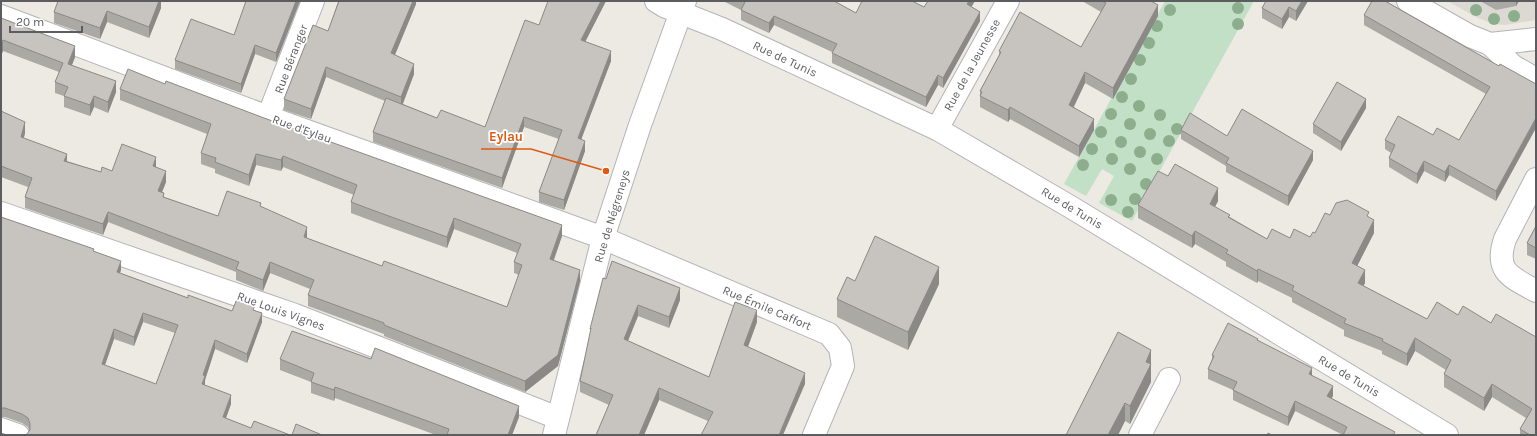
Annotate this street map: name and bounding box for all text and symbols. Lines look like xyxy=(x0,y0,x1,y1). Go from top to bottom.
scale bar xyxy=(10,8,82,34)
text: 20 m xyxy=(16,15,44,29)
street label: Rue de la Jeunesse xyxy=(941,17,1003,113)
street label: Rue Béranger xyxy=(271,22,311,95)
street label: Rue de Tunis xyxy=(751,38,819,80)
street label: Rue d'Eylau xyxy=(271,112,333,146)
callout: Eylau xyxy=(481,124,531,149)
text: Eylau xyxy=(489,129,523,144)
street label: Rue de Négreneys xyxy=(591,168,633,264)
street label: Rue de Tunis xyxy=(1039,184,1105,232)
street label: Rue Émile Caffort xyxy=(720,282,814,333)
street label: Rue Louis Vignes xyxy=(235,289,327,333)
street label: Rue de Tunis xyxy=(1316,352,1382,400)

